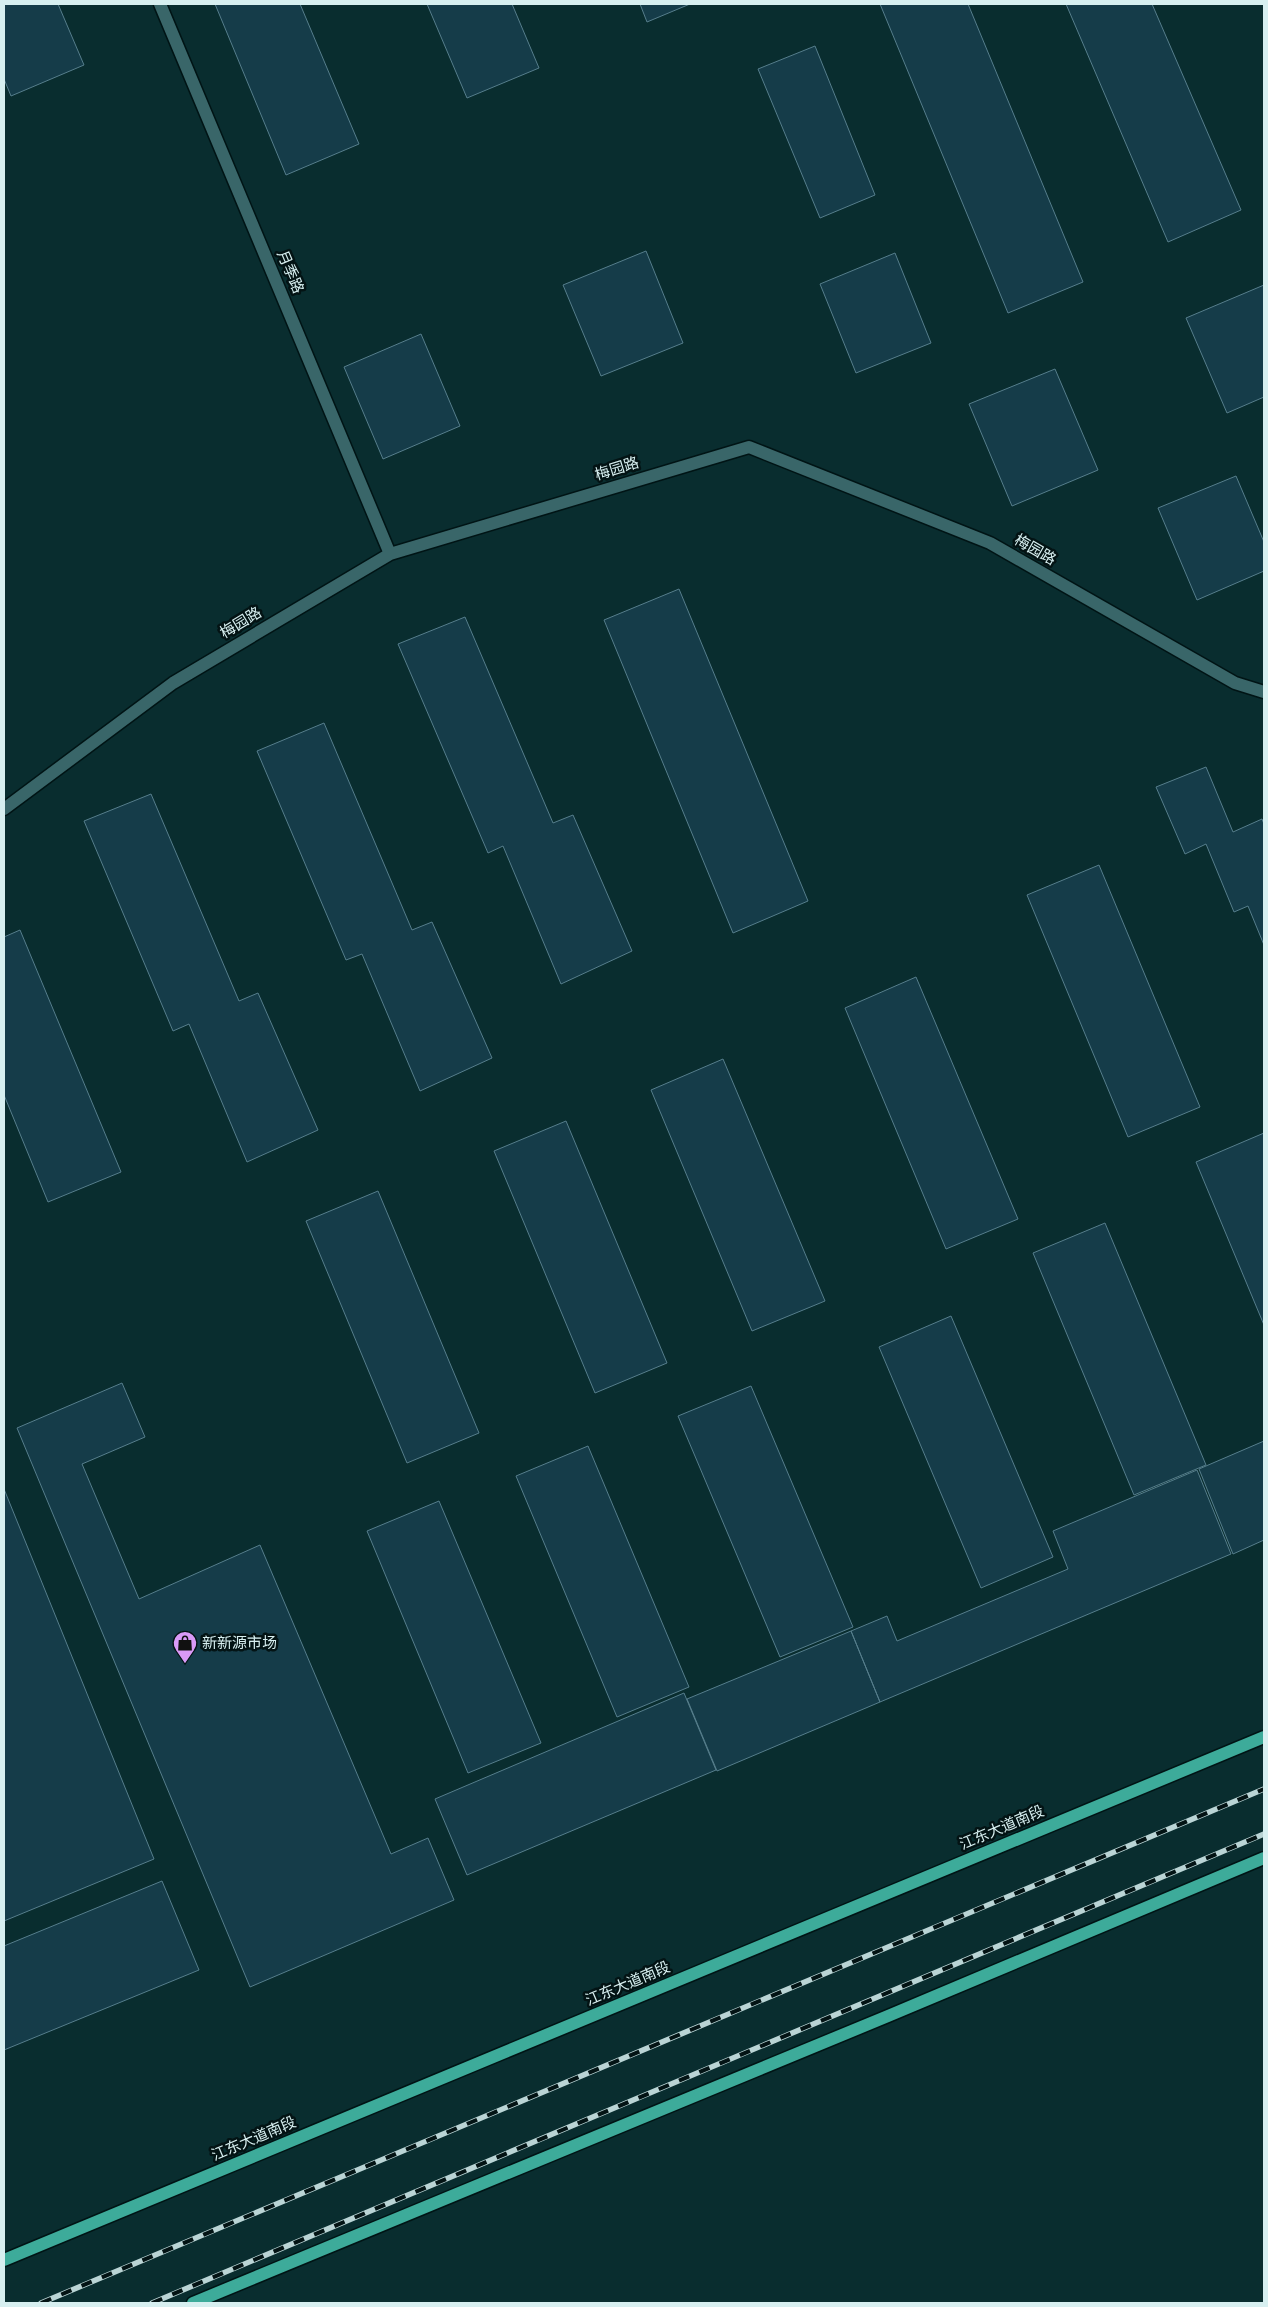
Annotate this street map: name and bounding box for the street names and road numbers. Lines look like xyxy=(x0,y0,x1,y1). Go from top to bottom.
street label: 月季路 xyxy=(272,247,308,297)
street label: 梅园路 xyxy=(592,452,642,486)
street label: 梅园路 xyxy=(1010,530,1060,570)
street label: 梅园路 xyxy=(216,602,266,644)
street label: 江东大道南段 xyxy=(956,1801,1048,1855)
street label: 江东大道南段 xyxy=(582,1957,674,2011)
street label: 江东大道南段 xyxy=(208,2112,300,2166)

